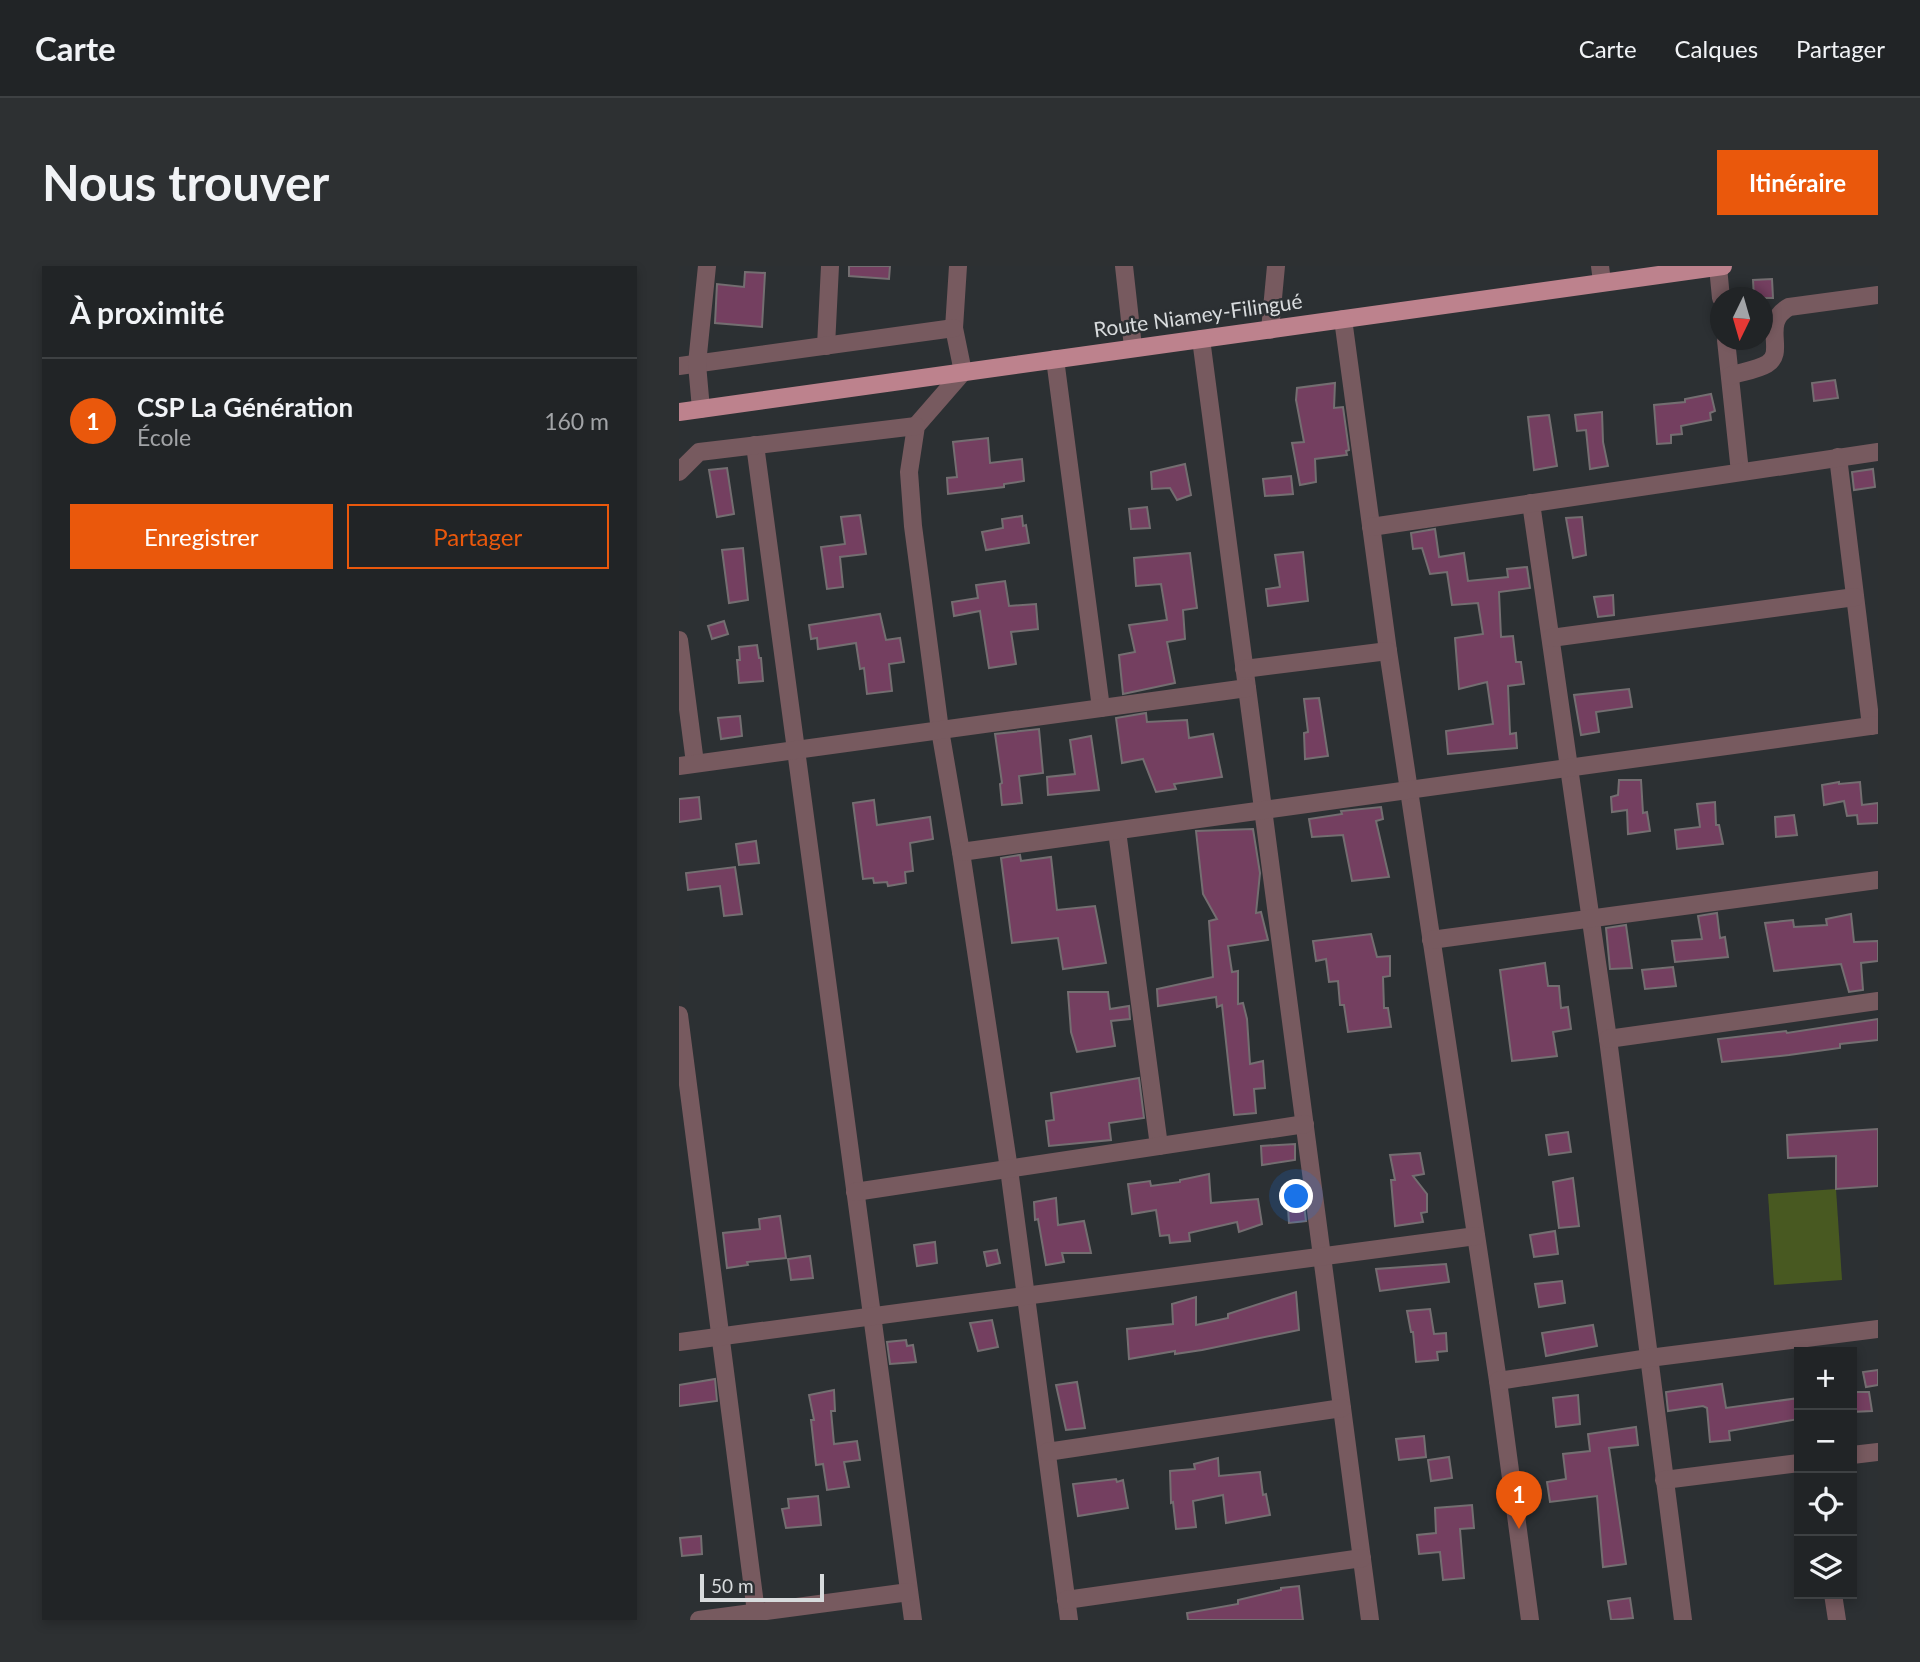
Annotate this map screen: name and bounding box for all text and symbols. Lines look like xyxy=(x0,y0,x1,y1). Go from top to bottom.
text: Carte xyxy=(35,28,116,68)
text: Carte xyxy=(1579,34,1637,63)
text: Calques xyxy=(1675,34,1758,63)
text: Partager xyxy=(1796,34,1885,63)
button: Itinéraire xyxy=(1717,150,1878,215)
text: Nous trouver xyxy=(42,153,329,211)
street label: Route Niamey-Filingué xyxy=(1092,287,1304,342)
north arrow xyxy=(1710,287,1773,350)
text: À proximité xyxy=(70,294,225,330)
text: CSP La Génération xyxy=(137,391,353,423)
text: 1 xyxy=(86,407,100,435)
text: 160 m xyxy=(544,407,609,435)
text: École xyxy=(137,423,191,451)
button: Enregistrer xyxy=(70,504,333,569)
button: Partager xyxy=(347,504,609,569)
your location xyxy=(1279,1179,1313,1213)
map controls xyxy=(1794,1347,1857,1599)
button: + xyxy=(1794,1347,1857,1410)
button: − xyxy=(1794,1410,1857,1473)
pin: 1 xyxy=(1496,1471,1542,1529)
button: locate xyxy=(1794,1473,1857,1536)
button: layers xyxy=(1794,1536,1857,1599)
scale bar xyxy=(700,1571,824,1603)
text: 50 m xyxy=(711,1574,754,1597)

